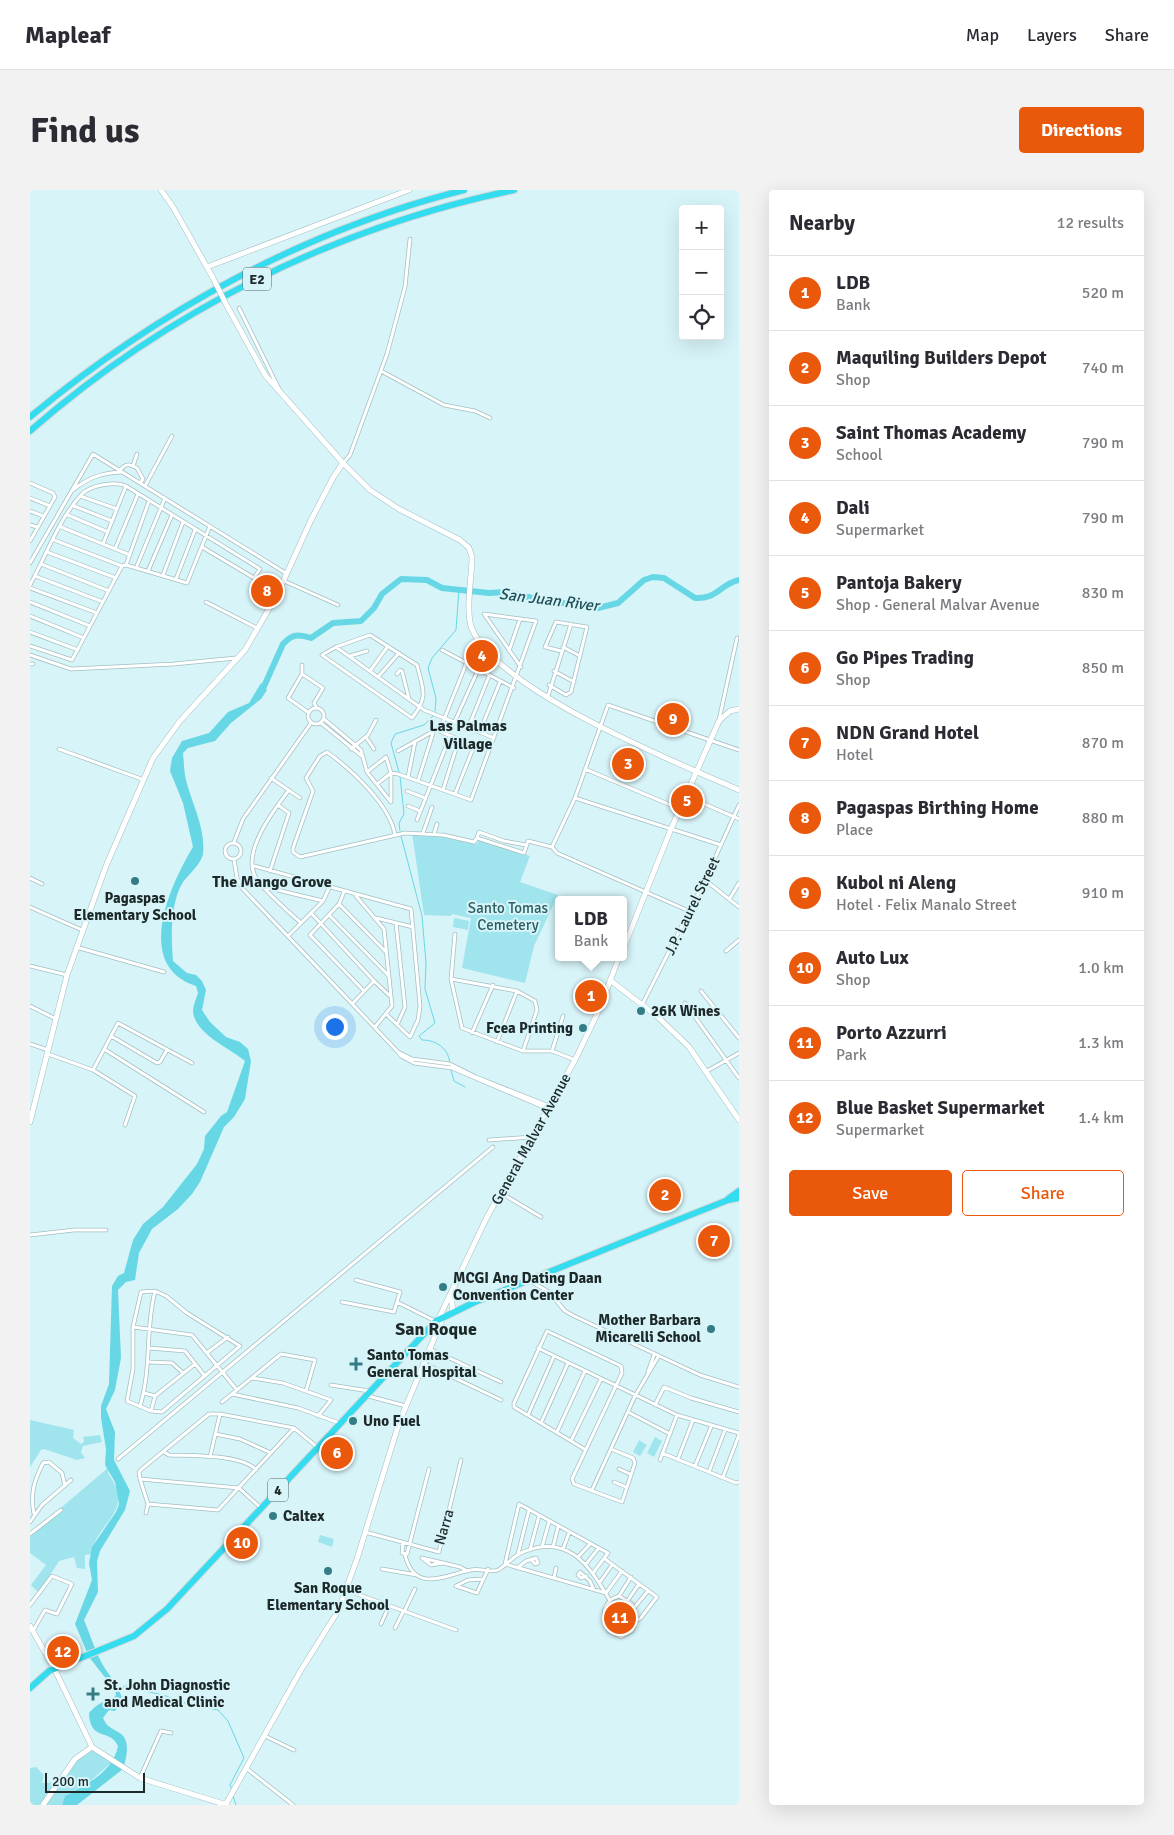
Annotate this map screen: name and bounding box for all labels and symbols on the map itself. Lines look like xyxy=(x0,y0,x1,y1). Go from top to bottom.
road number: E2 xyxy=(243,268,271,290)
pin: 8 xyxy=(251,572,283,610)
water label: San Juan River xyxy=(498,584,602,616)
pin: 4 xyxy=(466,637,498,675)
pin: 9 xyxy=(657,700,689,738)
district label: Las Palmas Village xyxy=(429,716,507,754)
pin: 3 xyxy=(612,745,644,783)
pin: 5 xyxy=(671,782,703,820)
street label: J.P. Laurel Street xyxy=(660,854,724,958)
district label: The Mango Grove xyxy=(212,872,332,892)
marker: Pagaspas Elementary School xyxy=(129,875,141,887)
place label: Pagaspas Elementary School xyxy=(74,889,197,924)
park label: Santo Tomas Cemetery xyxy=(468,899,549,934)
pin: 1 xyxy=(575,977,607,1015)
place label: 26K Wines xyxy=(651,1002,720,1020)
marker: 26K Wines xyxy=(635,1005,647,1017)
your location xyxy=(322,1014,348,1040)
place label: Fcea Printing xyxy=(486,1019,573,1037)
marker: Fcea Printing xyxy=(577,1022,589,1034)
street label: General Malvar Avenue xyxy=(487,1070,575,1208)
pin: 2 xyxy=(649,1176,681,1214)
pin: 7 xyxy=(698,1222,730,1260)
place label: MCGI Ang Dating Daan Convention Center xyxy=(453,1269,602,1304)
marker: MCGI Ang Dating Daan Convention Center xyxy=(437,1281,449,1293)
place label: Mother Barbara Micarelli School xyxy=(595,1311,701,1346)
district label: San Roque xyxy=(395,1318,477,1340)
marker: Mother Barbara Micarelli School xyxy=(705,1323,717,1335)
place label: Santo Tomas General Hospital xyxy=(367,1346,477,1381)
marker: Santo Tomas General Hospital xyxy=(349,1357,363,1371)
place label: Uno Fuel xyxy=(363,1412,421,1430)
marker: Uno Fuel xyxy=(347,1415,359,1427)
pin: 6 xyxy=(321,1434,353,1472)
road number: 4 xyxy=(268,1478,288,1502)
place label: Caltex xyxy=(283,1507,325,1525)
street label: Narra xyxy=(430,1507,458,1547)
marker: Caltex xyxy=(267,1510,279,1522)
pin: 10 xyxy=(226,1524,258,1562)
marker: San Roque Elementary School xyxy=(322,1565,334,1577)
place label: San Roque Elementary School xyxy=(267,1579,390,1614)
pin: 11 xyxy=(604,1599,636,1637)
pin: 12 xyxy=(47,1633,79,1671)
place label: St. John Diagnostic and Medical Clinic xyxy=(104,1676,230,1711)
marker: St. John Diagnostic and Medical Clinic xyxy=(86,1687,100,1701)
scale bar xyxy=(45,1770,145,1793)

